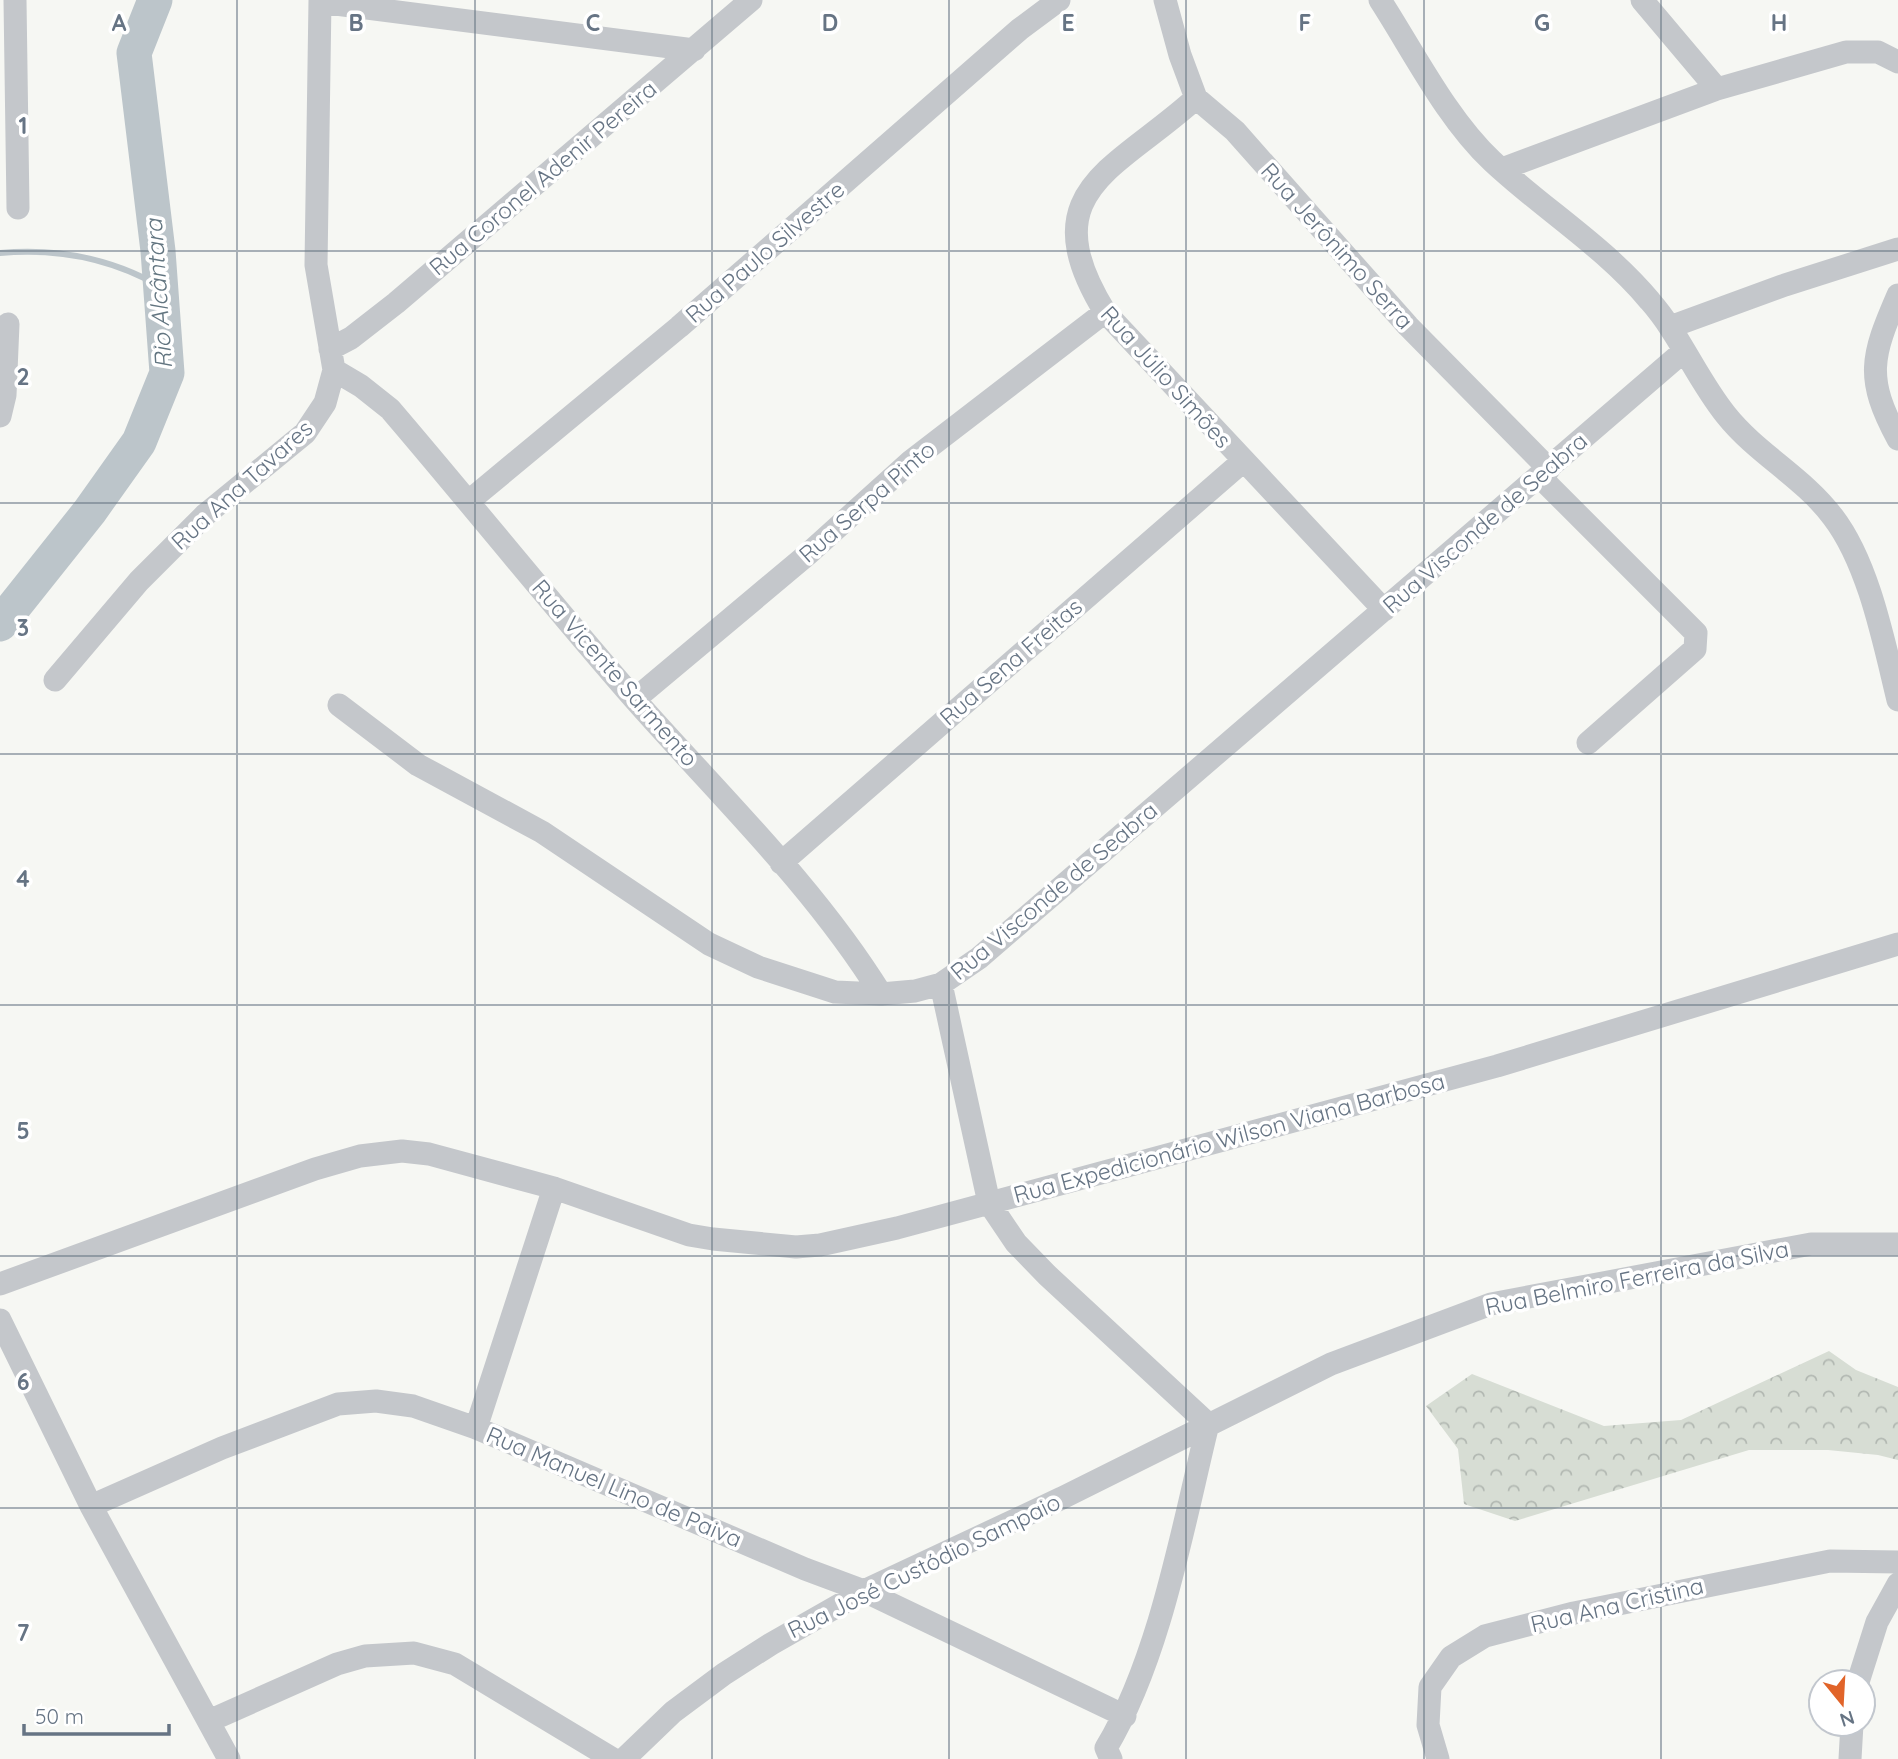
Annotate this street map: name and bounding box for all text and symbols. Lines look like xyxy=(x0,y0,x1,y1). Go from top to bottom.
text: A xyxy=(112,8,127,37)
text: B xyxy=(348,8,364,37)
text: C xyxy=(586,8,600,37)
text: D xyxy=(822,8,838,37)
text: E xyxy=(1061,8,1075,37)
text: F xyxy=(1299,8,1311,37)
text: G xyxy=(1534,8,1550,37)
text: H xyxy=(1771,8,1787,37)
street label: Rua Coronel Adenir Pereira xyxy=(423,74,662,281)
text: 1 xyxy=(19,111,27,140)
street label: Rua Jerônimo Serra xyxy=(1255,156,1420,335)
street label: Rua Paulo Silvestre xyxy=(679,175,850,329)
water label: Rio Alcântara xyxy=(138,217,178,370)
street label: Rua Júlio Simões xyxy=(1095,299,1238,454)
text: 2 xyxy=(16,362,30,391)
street label: Rua Ana Tavares xyxy=(165,414,318,556)
street label: Rua Visconde de Seabra xyxy=(1377,426,1593,619)
street label: Rua Serpa Pinto xyxy=(793,435,941,569)
street label: Rua Vicente Sarmento xyxy=(526,573,705,772)
street label: Rua Sena Freitas xyxy=(933,592,1088,731)
text: 3 xyxy=(17,613,29,642)
street label: Rua Visconde de Seabra xyxy=(944,795,1163,986)
text: 4 xyxy=(16,864,30,893)
street label: Rua Expedicionário Wilson Viana Barbosa xyxy=(1010,1066,1448,1209)
text: 5 xyxy=(16,1116,30,1145)
street label: Rua Belmiro Ferreira da Silva xyxy=(1483,1234,1791,1321)
text: 6 xyxy=(17,1367,29,1396)
street label: Rua Manuel Lino de Paiva xyxy=(482,1420,746,1554)
street label: Rua José Custódio Sampaio xyxy=(783,1487,1065,1644)
street label: Rua Ana Cristina xyxy=(1528,1571,1706,1638)
text: 7 xyxy=(17,1618,30,1647)
north arrow xyxy=(1807,1668,1877,1738)
scale bar xyxy=(24,1692,170,1736)
text: 50 m xyxy=(35,1703,84,1729)
text: N xyxy=(1837,1706,1858,1733)

